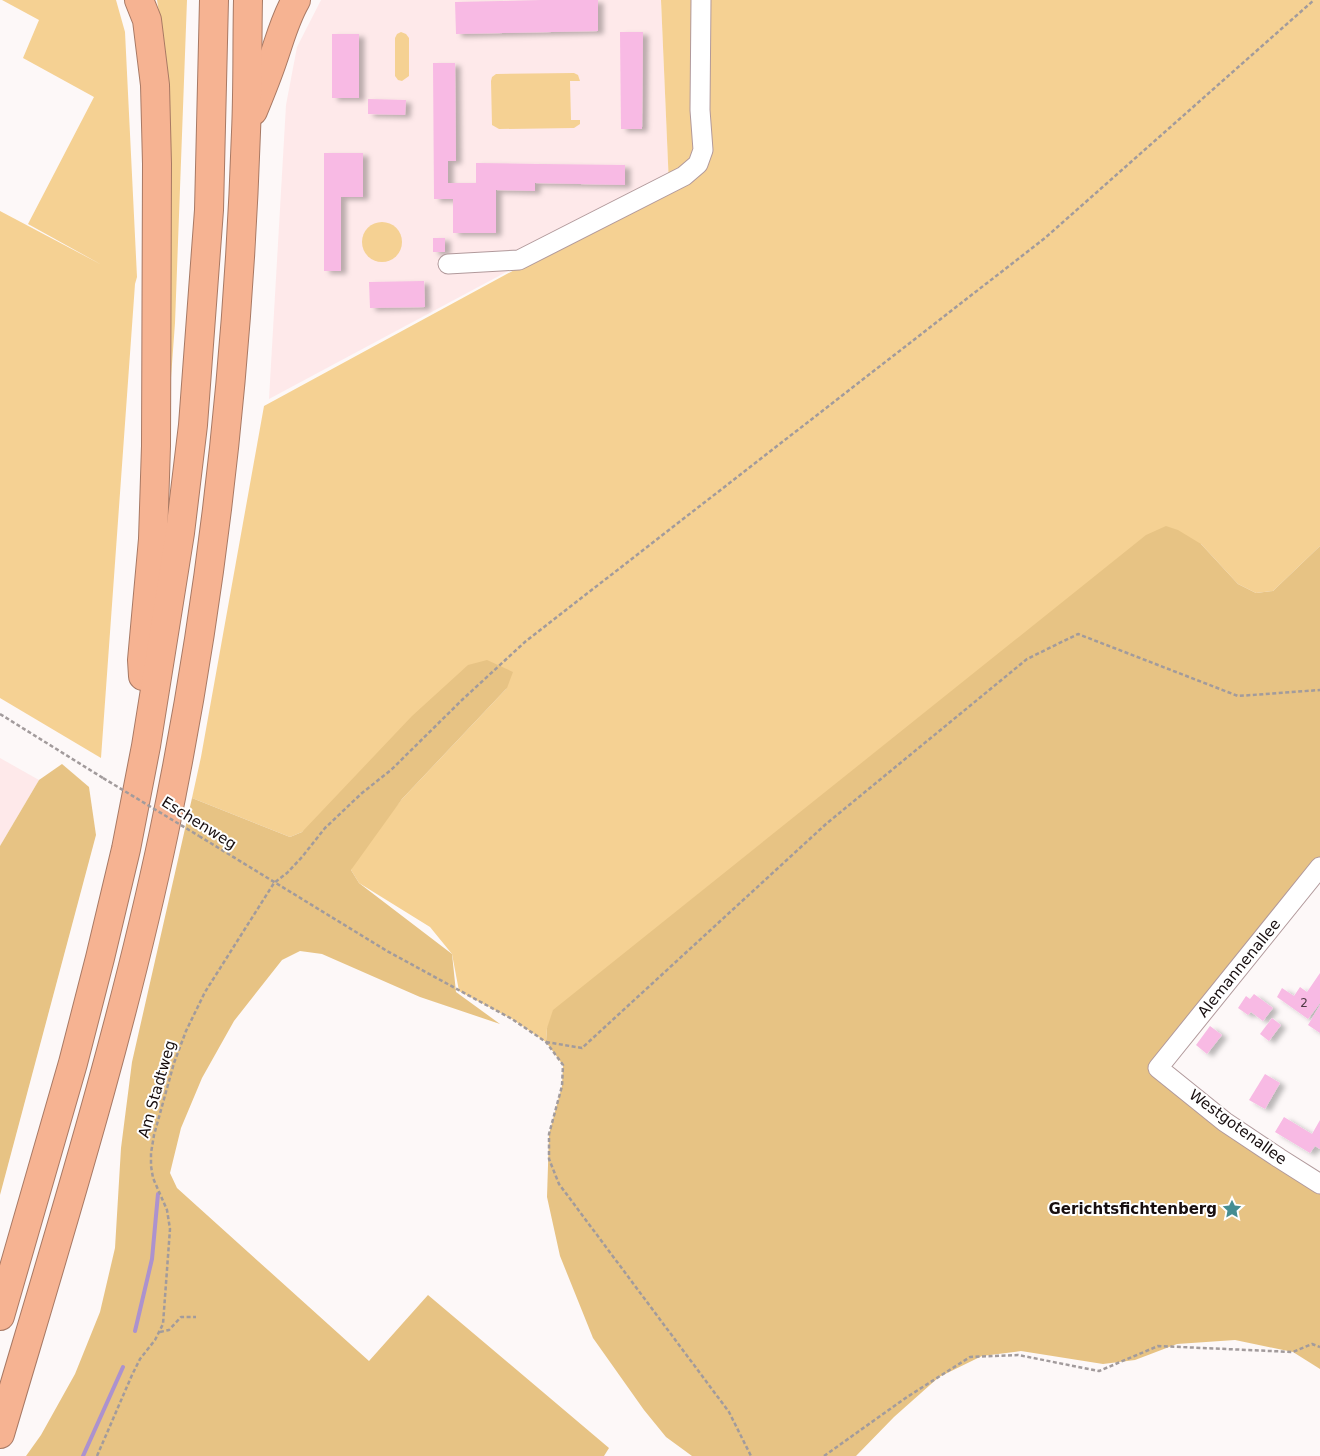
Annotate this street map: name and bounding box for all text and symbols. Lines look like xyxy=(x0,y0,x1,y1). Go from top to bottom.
street label: Eschenweg xyxy=(158,793,240,853)
street label: Alemannenallee xyxy=(1194,915,1284,1021)
house number: 2 xyxy=(1300,996,1308,1010)
street label: Am Stadtweg xyxy=(134,1038,180,1140)
street label: Westgotenallee xyxy=(1186,1086,1290,1168)
place icon: Gerichtsfichtenberg xyxy=(1221,1198,1243,1220)
place label: Gerichtsfichtenberg xyxy=(1049,1200,1217,1218)

